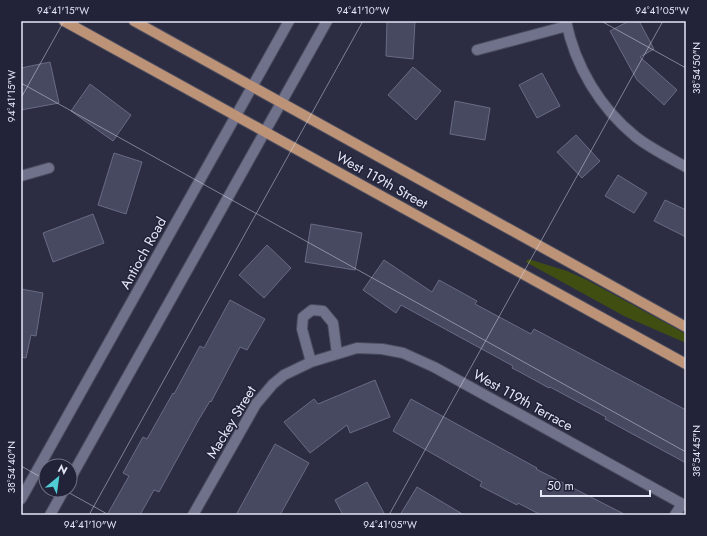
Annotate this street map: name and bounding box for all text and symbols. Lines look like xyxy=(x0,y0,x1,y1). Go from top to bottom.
text: 94°41'15"W xyxy=(37,3,89,18)
text: 94°41'10"W xyxy=(337,3,389,18)
text: 94°41'05"W xyxy=(635,3,689,18)
text: 38°54'50"N xyxy=(689,42,704,94)
text: 94°41'15"W xyxy=(4,70,19,122)
street label: West 119th Street xyxy=(332,146,432,214)
street label: Antioch Road xyxy=(115,213,171,293)
street label: West 119th Terrace xyxy=(469,364,577,436)
street label: Mackey Street xyxy=(201,381,261,462)
text: 38°54'45"N xyxy=(689,425,704,477)
text: 38°54'40"N xyxy=(4,441,19,493)
north arrow xyxy=(38,458,78,498)
text: N xyxy=(55,460,71,478)
scale bar xyxy=(541,472,650,498)
text: 50 m xyxy=(547,477,574,495)
text: 94°41'10"W xyxy=(64,517,116,532)
text: 94°41'05"W xyxy=(363,517,417,532)

